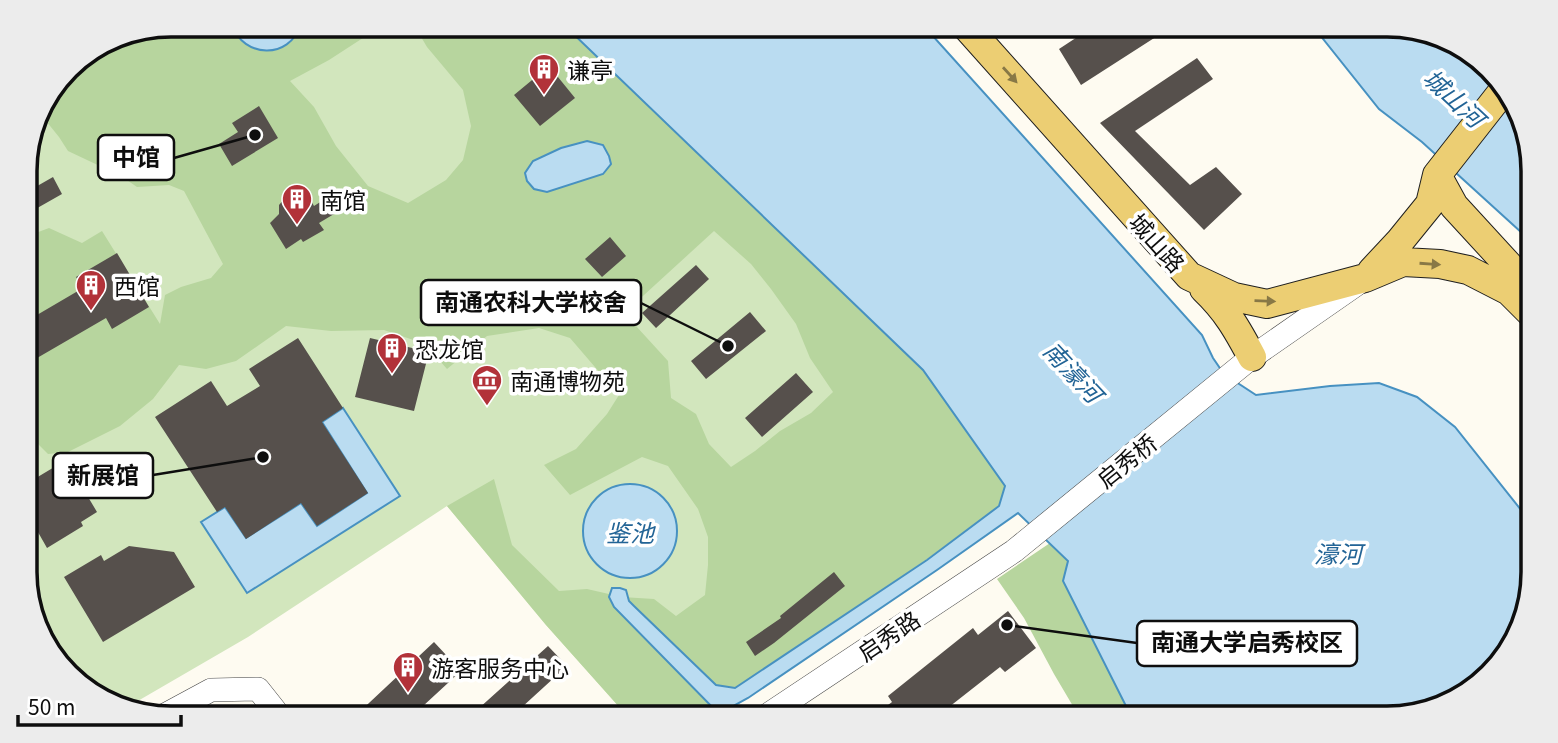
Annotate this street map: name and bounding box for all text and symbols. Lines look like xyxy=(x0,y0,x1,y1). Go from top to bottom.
building icon: 谦亭 xyxy=(527,52,561,96)
place label: 谦亭 xyxy=(567,52,613,86)
water label: 城山河 xyxy=(1417,60,1496,137)
one-way arrow xyxy=(1001,67,1017,84)
callout: 中馆 xyxy=(98,135,174,180)
text: 中馆 xyxy=(112,138,160,173)
building icon: 南馆 xyxy=(280,182,314,226)
place label: 南馆 xyxy=(320,182,366,216)
street label: 城山路 xyxy=(1122,205,1194,279)
one-way arrow xyxy=(1419,259,1441,270)
building icon: 西馆 xyxy=(74,268,108,312)
place label: 西馆 xyxy=(114,268,160,302)
callout: 南通农科大学校舍 xyxy=(421,280,641,325)
text: 南通农科大学校舍 xyxy=(435,283,627,318)
one-way arrow xyxy=(1254,296,1276,307)
building icon: 恐龙馆 xyxy=(375,331,409,375)
place label: 恐龙馆 xyxy=(415,331,484,365)
water label: 南濠河 xyxy=(1037,333,1114,412)
museum icon: 南通博物苑 xyxy=(470,363,504,407)
place label: 南通博物苑 xyxy=(510,363,625,397)
street label: 启秀桥 xyxy=(1088,425,1164,495)
callout: 新展馆 xyxy=(53,453,153,498)
text: 新展馆 xyxy=(67,456,139,491)
water label: 鉴池 xyxy=(606,514,656,549)
water label: 濠河 xyxy=(1314,535,1366,570)
street label: 启秀路 xyxy=(850,602,926,668)
callout: 南通大学启秀校区 xyxy=(1137,621,1357,666)
text: 南通大学启秀校区 xyxy=(1151,623,1343,658)
building icon: 游客服务中心 xyxy=(391,650,425,694)
place label: 游客服务中心 xyxy=(431,650,569,684)
scale bar xyxy=(18,684,180,728)
text: 50 m xyxy=(28,691,75,721)

